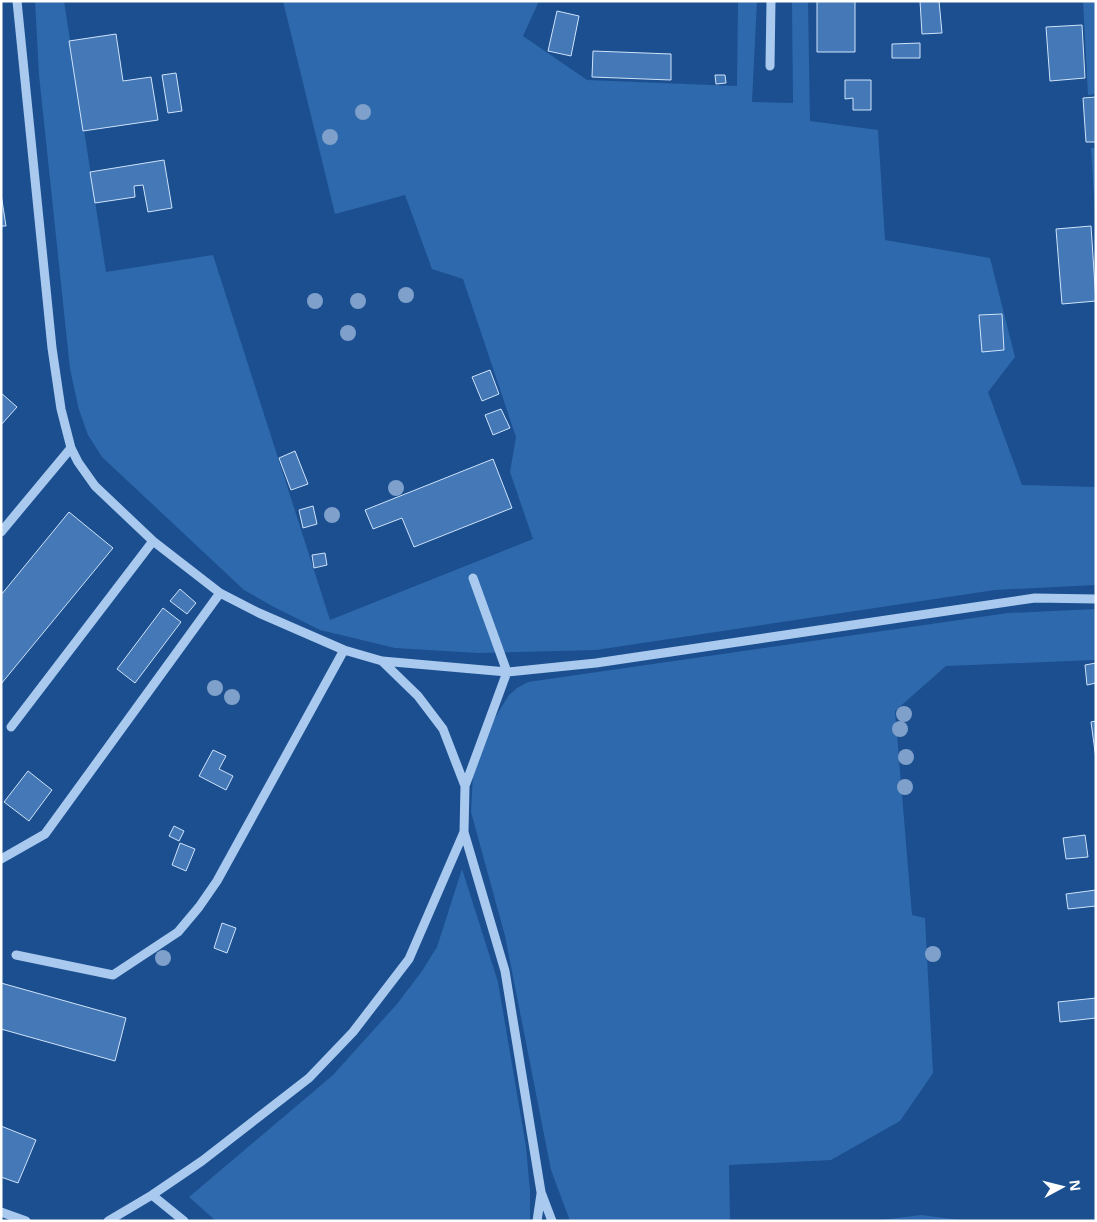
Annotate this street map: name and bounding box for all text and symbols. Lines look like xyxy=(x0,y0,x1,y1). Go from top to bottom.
north arrow xyxy=(1037,1162,1087,1212)
text: N xyxy=(1065,1179,1086,1192)

